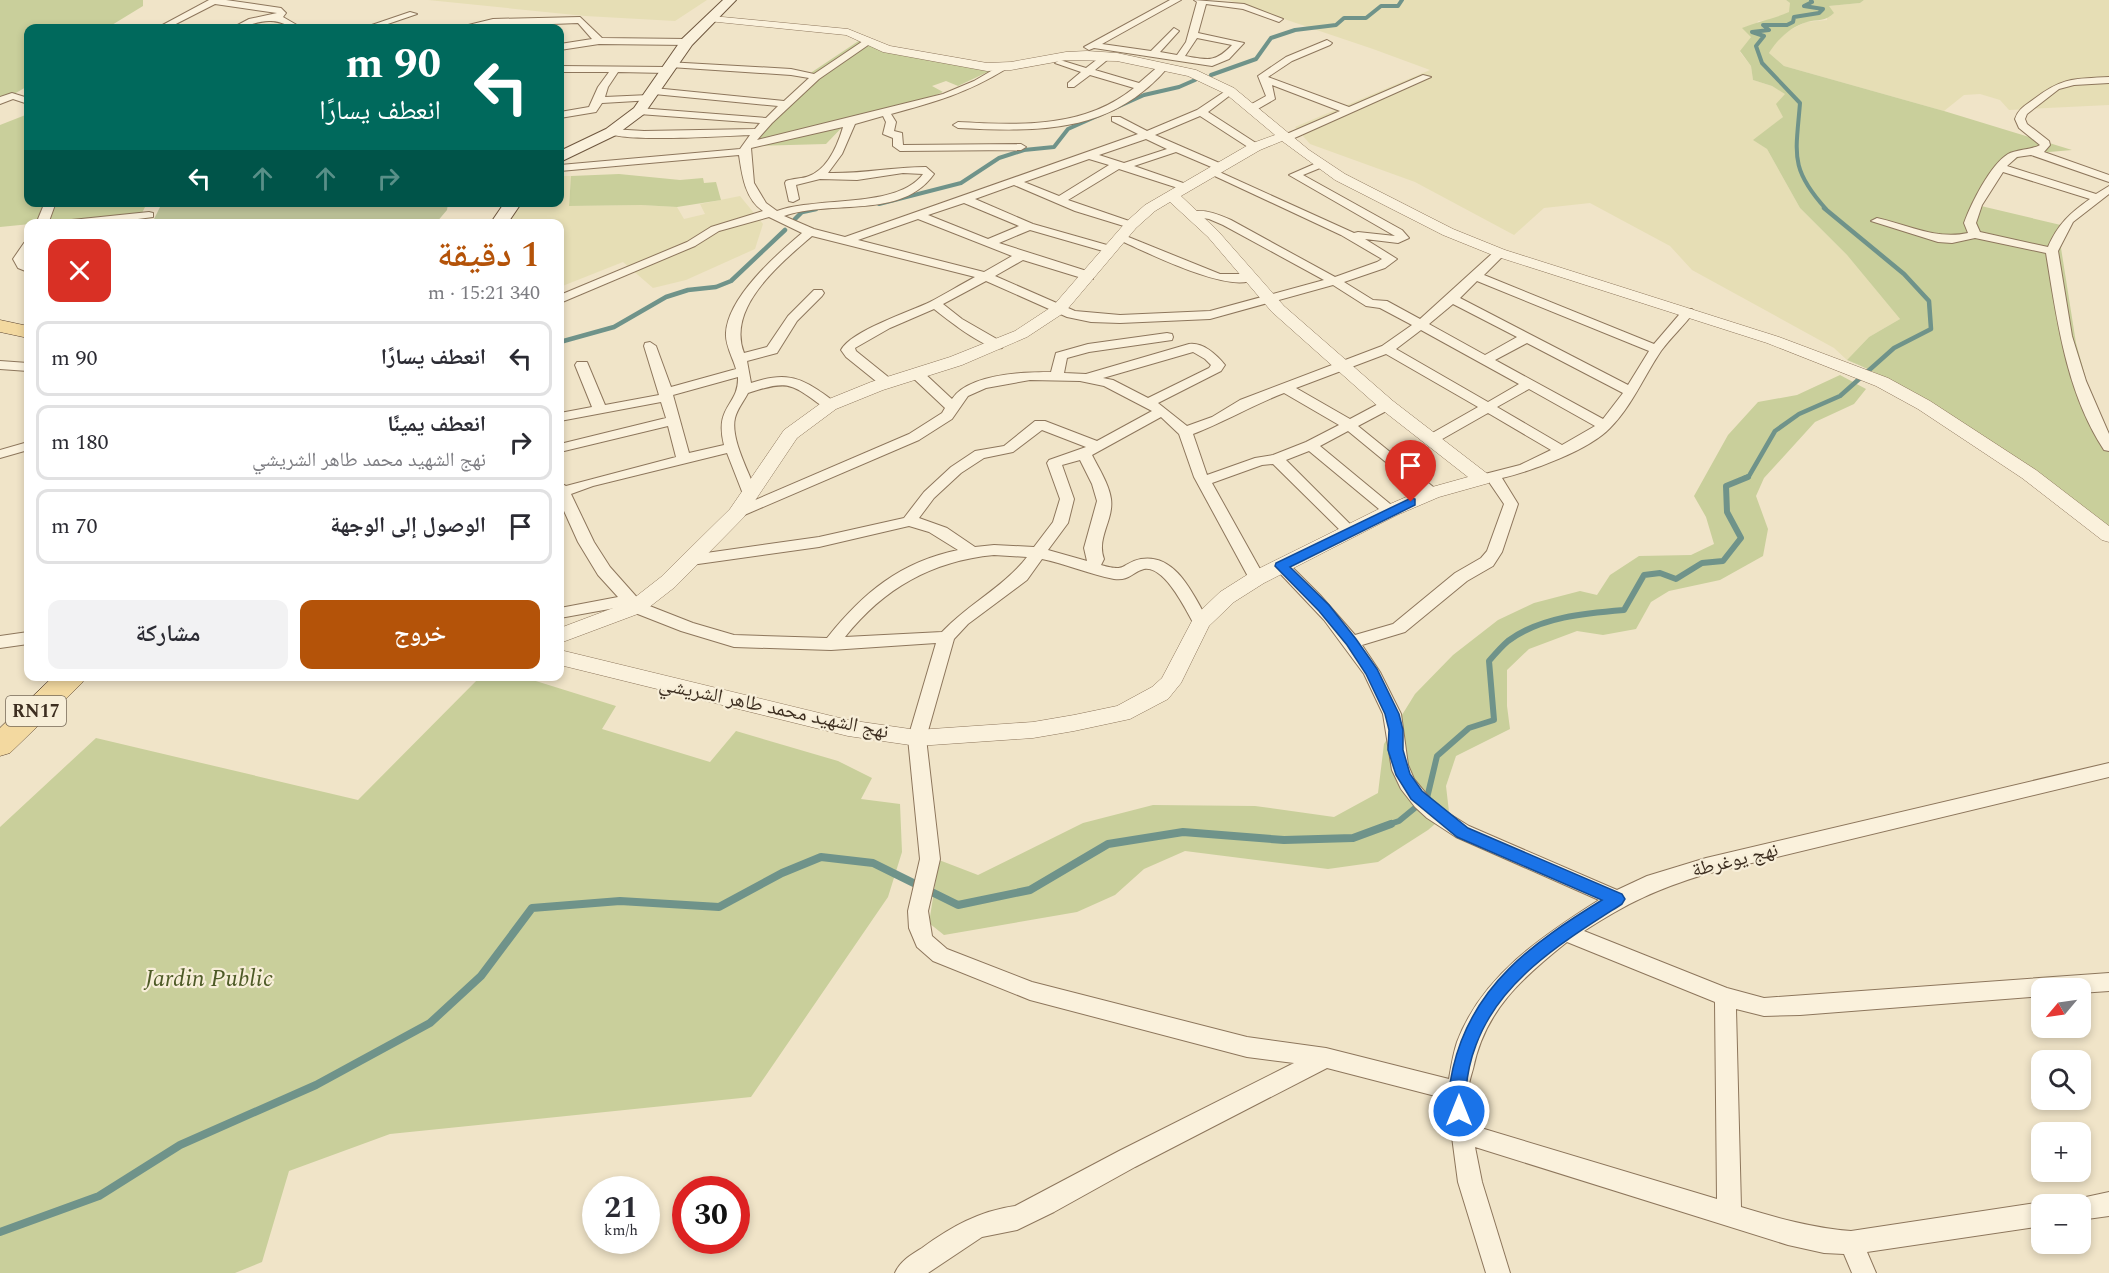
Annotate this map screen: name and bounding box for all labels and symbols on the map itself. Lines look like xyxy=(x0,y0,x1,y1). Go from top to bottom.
pin xyxy=(1385,440,1436,502)
street label: نهج الشهيد محمد طاهر الشريشي xyxy=(656,669,892,747)
road number: RN17 xyxy=(6,696,66,726)
street label: نهج يوغرطة xyxy=(1689,835,1781,885)
park label: Jardin Public xyxy=(143,961,273,997)
north arrow xyxy=(2031,978,2091,1038)
position arrow xyxy=(1427,1079,1491,1143)
speed limit sign: 30 xyxy=(672,1176,750,1254)

